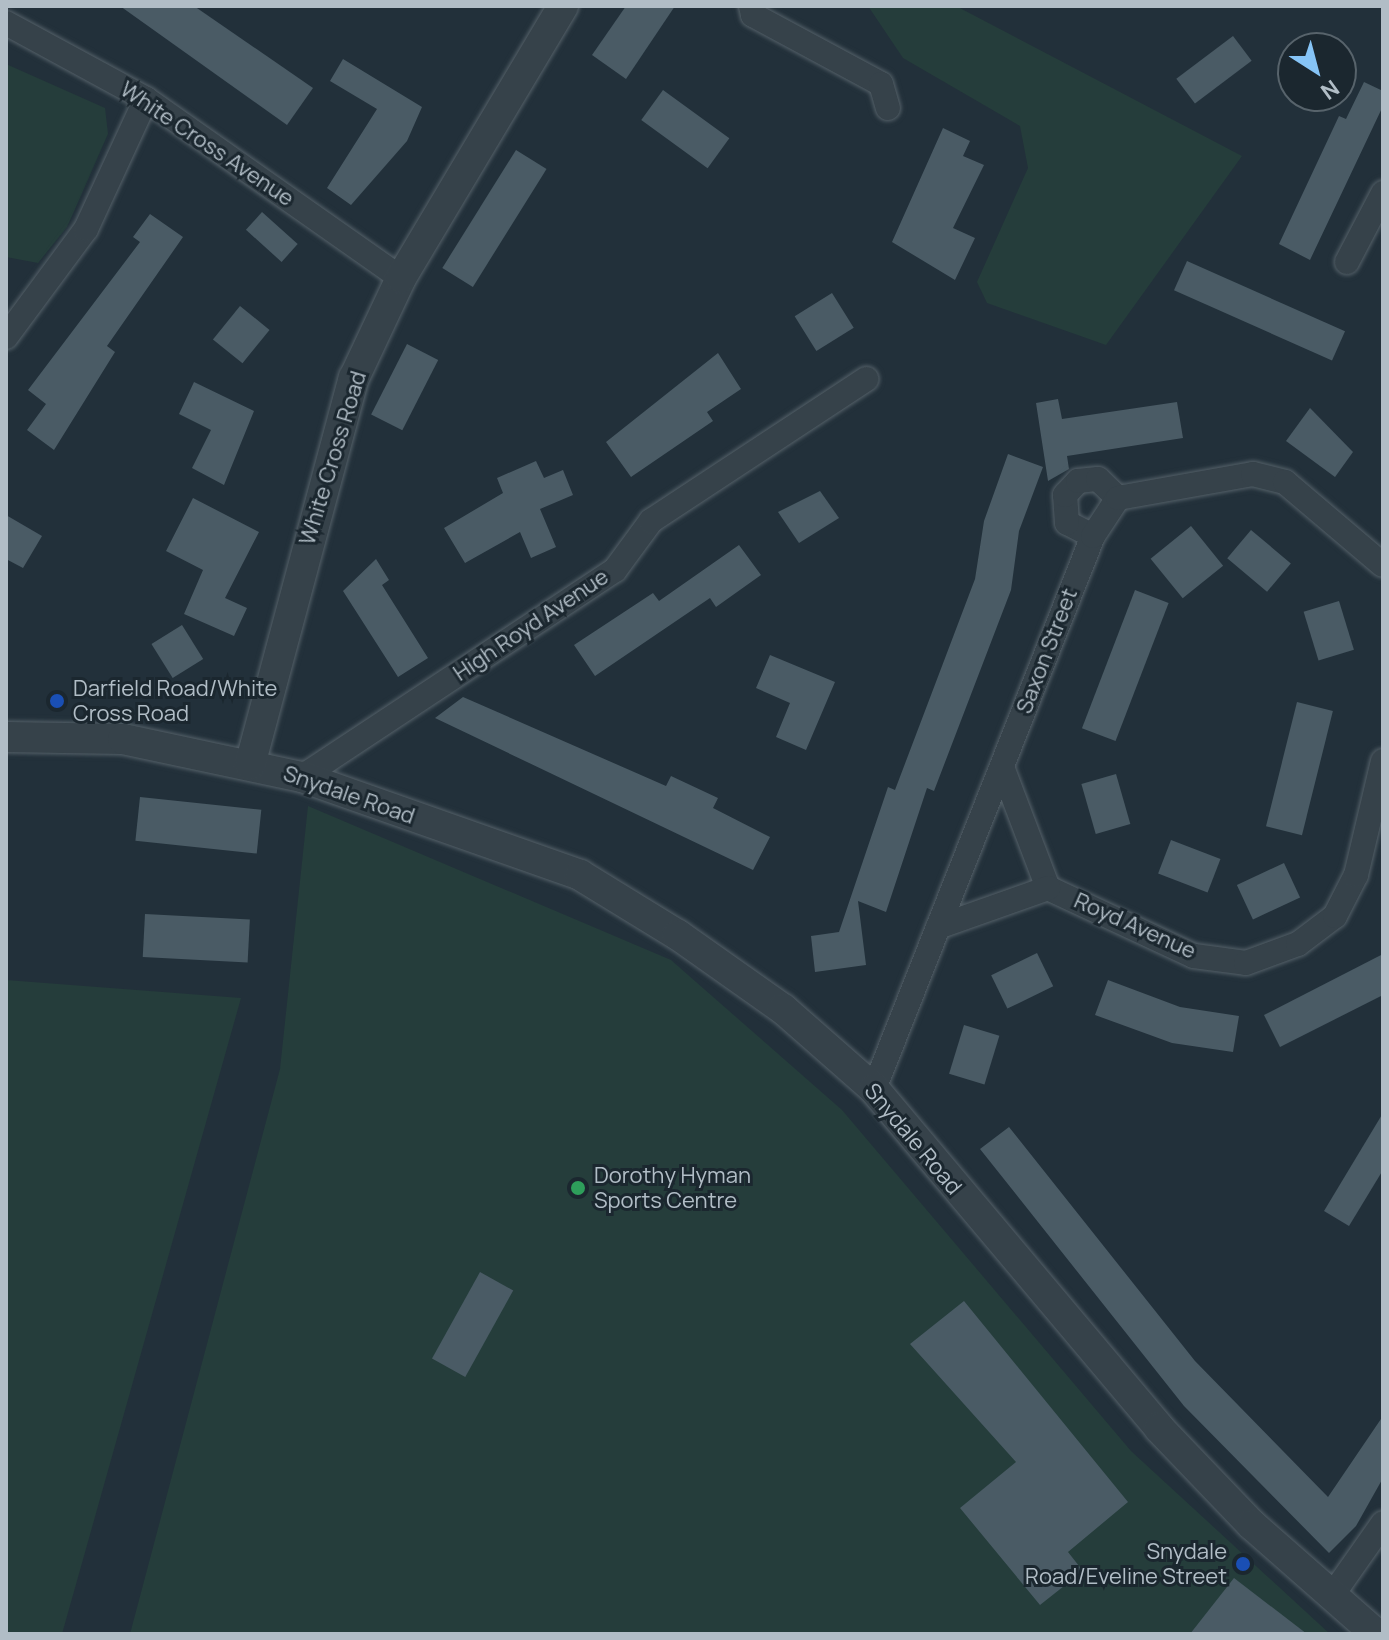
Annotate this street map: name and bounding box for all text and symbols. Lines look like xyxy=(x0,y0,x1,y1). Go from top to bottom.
north arrow xyxy=(1277,32,1357,112)
text: N xyxy=(1315,73,1345,107)
street label: White Cross Avenue xyxy=(115,76,299,212)
street label: White Cross Road xyxy=(294,368,372,548)
street label: High Royd Avenue xyxy=(449,563,613,687)
street label: Saxon Street xyxy=(1011,585,1083,717)
place label: Darfield Road/White Cross Road xyxy=(73,675,277,726)
marker: Darfield Road/White Cross Road xyxy=(48,692,66,710)
street label: Snydale Road xyxy=(280,760,418,830)
street label: Royd Avenue xyxy=(1070,887,1200,965)
street label: Snydale Road xyxy=(859,1078,967,1200)
place label: Dorothy Hyman Sports Centre xyxy=(594,1162,751,1214)
marker: Dorothy Hyman Sports Centre xyxy=(569,1179,587,1197)
place label: Snydale Road/Eveline Street xyxy=(1025,1538,1227,1590)
marker: Snydale Road/Eveline Street xyxy=(1234,1555,1252,1573)

